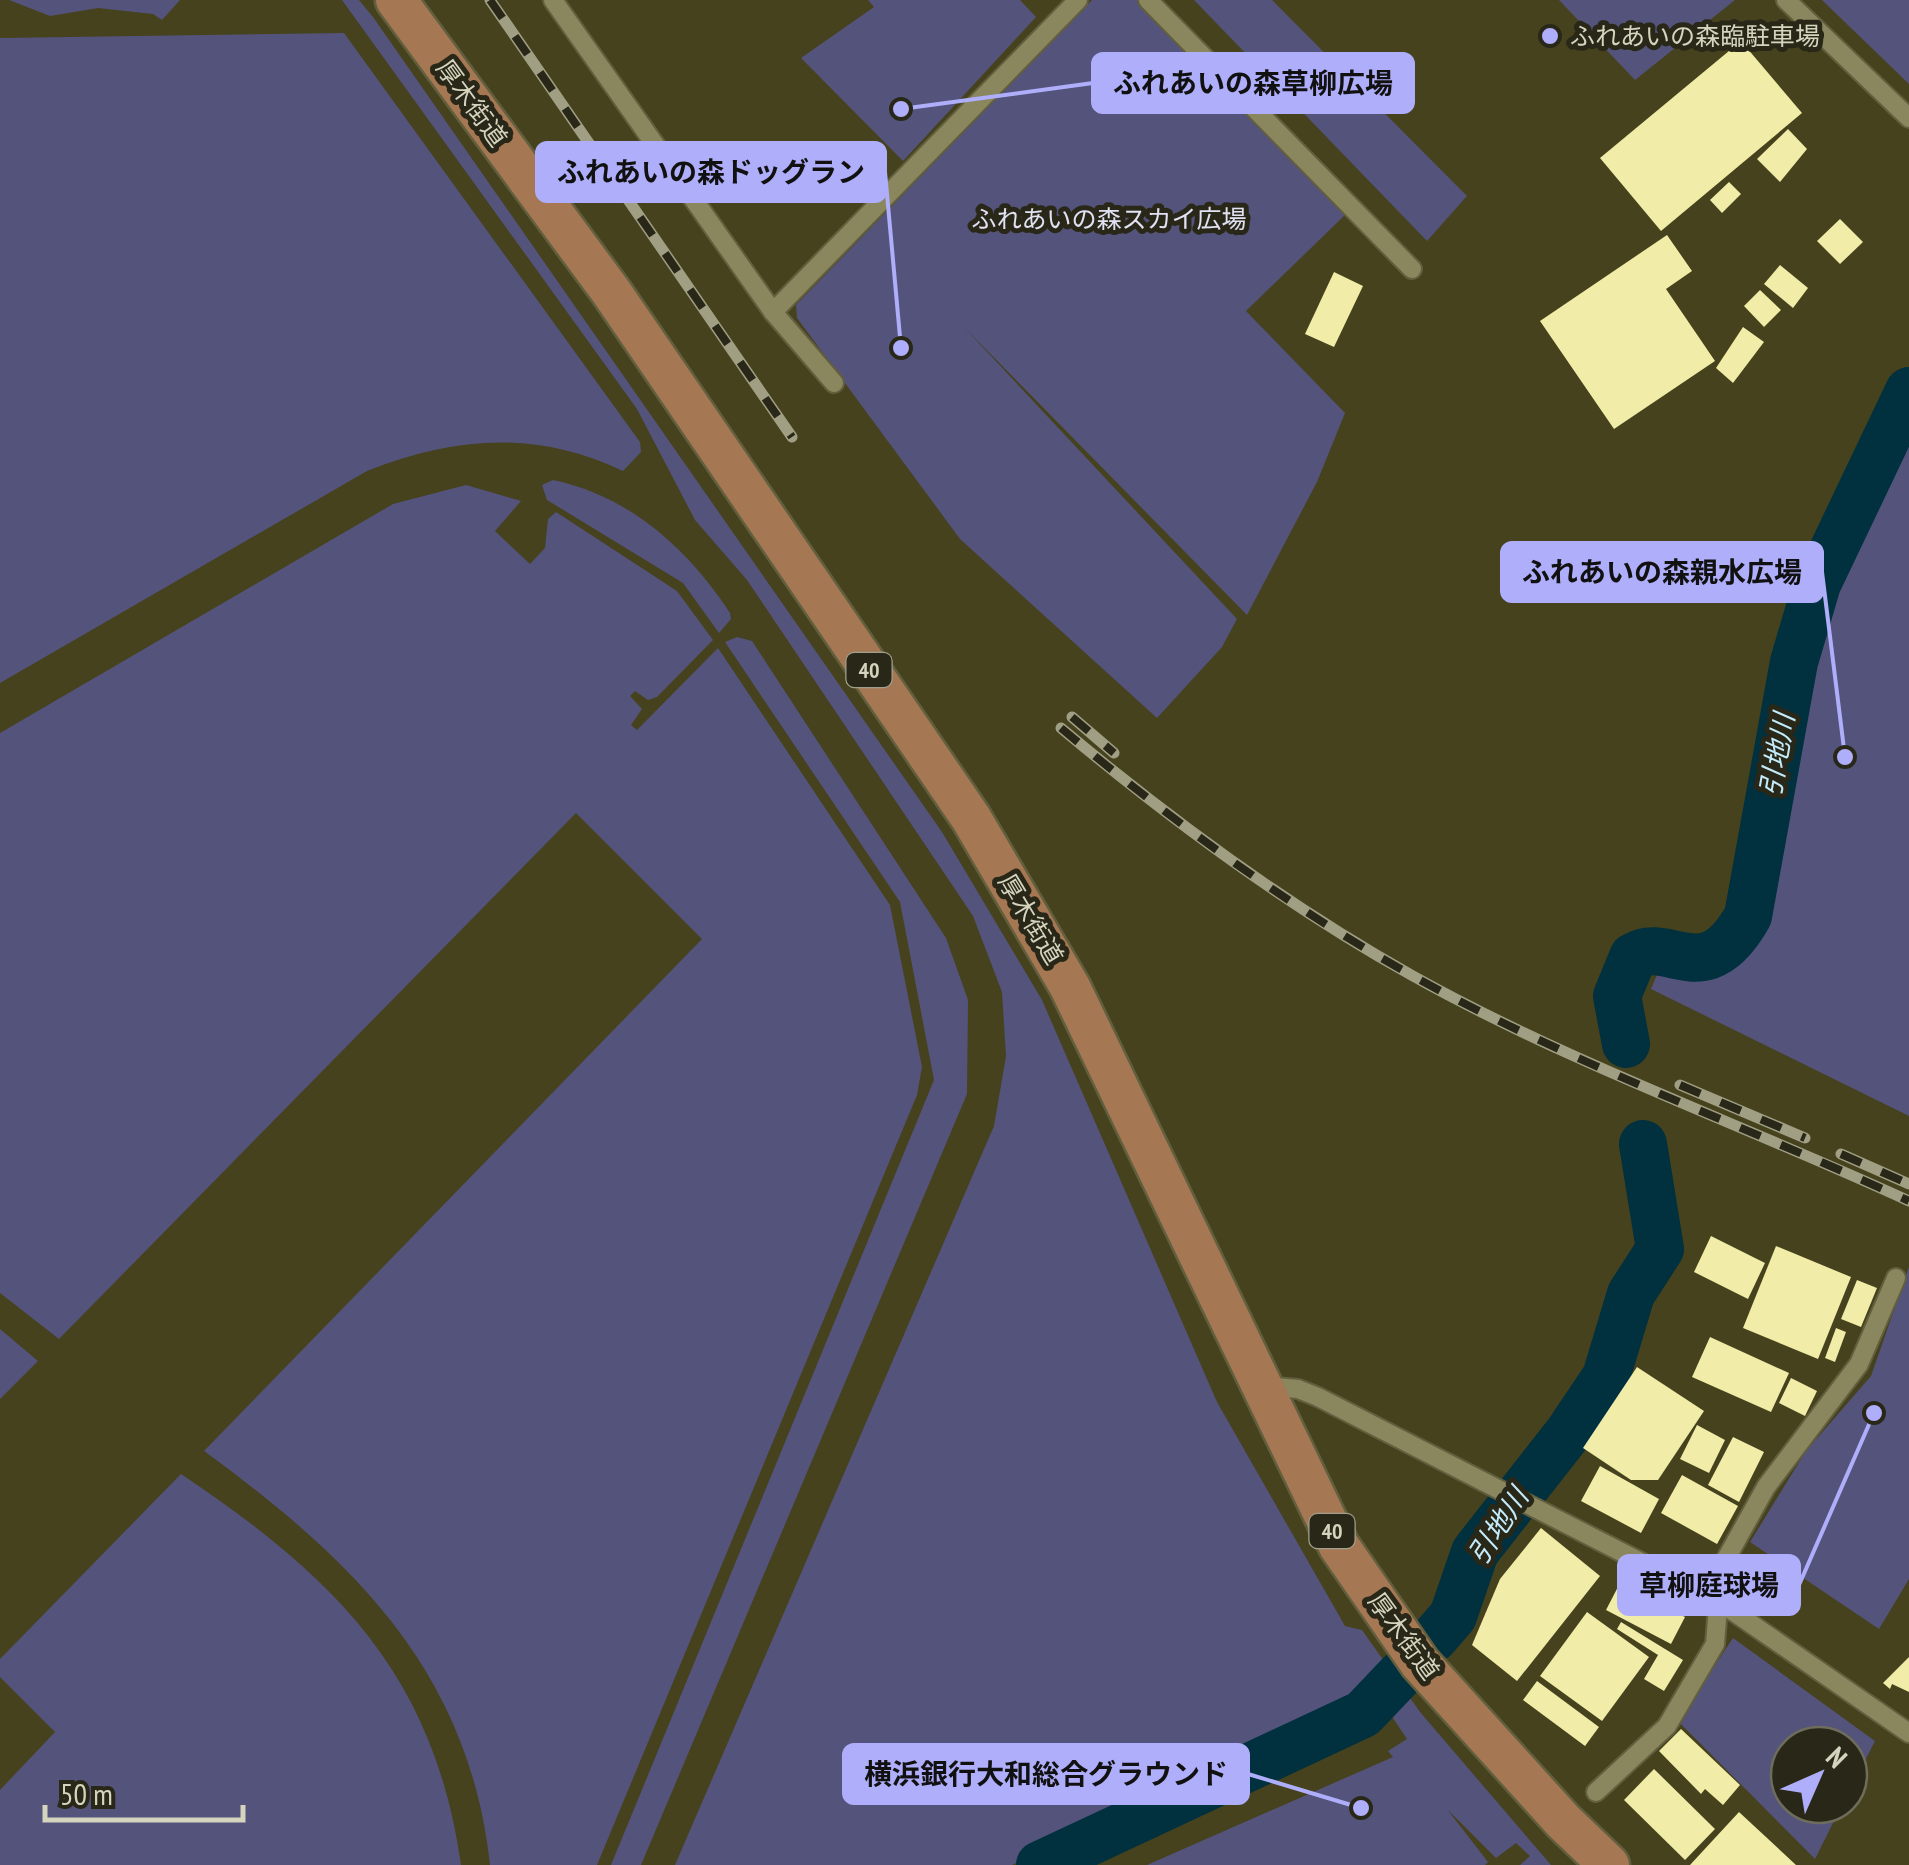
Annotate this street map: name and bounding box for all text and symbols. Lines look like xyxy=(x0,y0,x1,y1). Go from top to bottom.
place label: ふれあいの森臨駐車場 xyxy=(1570,20,1820,52)
marker: ふれあいの森臨駐車場 xyxy=(1539,25,1561,47)
street label: 厚木街道 xyxy=(430,53,514,153)
callout: ふれあいの森草柳広場 xyxy=(1093,54,1413,112)
text: ふれあいの森草柳広場 xyxy=(1113,64,1393,101)
callout: ふれあいの森ドッグラン xyxy=(537,143,885,201)
text: ふれあいの森ドッグラン xyxy=(557,153,865,190)
park label: ふれあいの森スカイ広場 xyxy=(971,203,1247,235)
callout: ふれあいの森親水広場 xyxy=(1502,543,1822,601)
text: ふれあいの森親水広場 xyxy=(1522,553,1802,590)
road number: 40 xyxy=(846,653,892,687)
water label: 引地川 xyxy=(1751,707,1803,799)
street label: 厚木街道 xyxy=(992,868,1070,970)
water label: 引地川 xyxy=(1459,1478,1538,1571)
road number: 40 xyxy=(1310,1514,1354,1548)
callout: 草柳庭球場 xyxy=(1619,1556,1799,1614)
text: 草柳庭球場 xyxy=(1639,1566,1779,1603)
street label: 厚木街道 xyxy=(1362,1586,1446,1686)
north arrow xyxy=(1769,1725,1869,1825)
text: N xyxy=(1819,1739,1855,1775)
callout: 横浜銀行大和総合グラウンド xyxy=(844,1745,1248,1803)
text: 横浜銀行大和総合グラウンド xyxy=(864,1755,1228,1792)
scale bar xyxy=(45,1760,242,1822)
text: 50 m xyxy=(60,1774,113,1813)

